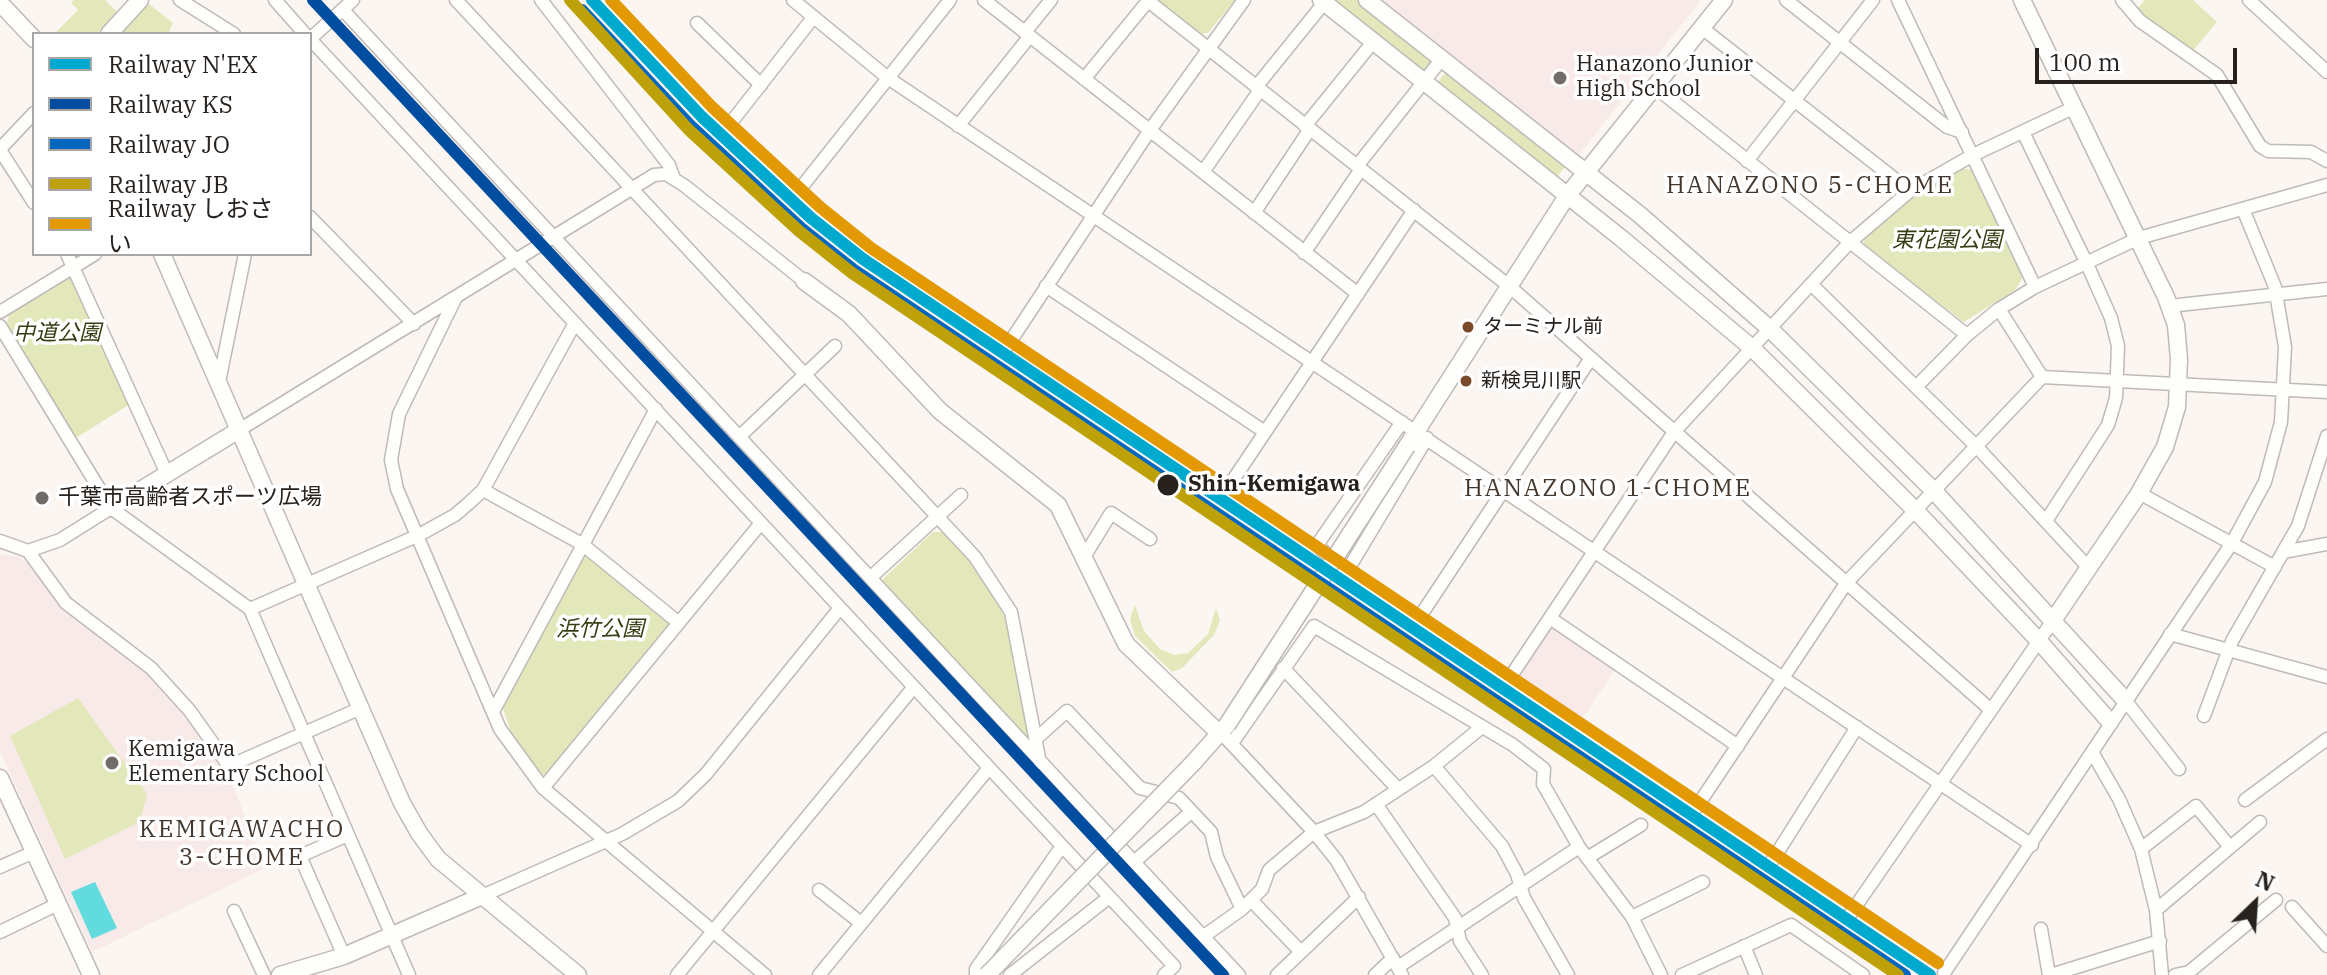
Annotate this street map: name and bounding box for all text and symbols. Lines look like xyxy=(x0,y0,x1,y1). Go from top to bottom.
legend xyxy=(32,32,312,256)
scale bar xyxy=(2039,32,2241,82)
text: 100 m xyxy=(2049,46,2121,78)
text: Railway N'EX xyxy=(108,48,258,80)
place label: Hanazono Junior High School xyxy=(1576,52,1753,104)
marker: Hanazono Junior High School xyxy=(1551,69,1569,87)
text: Railway KS xyxy=(108,88,233,120)
text: Railway JO xyxy=(108,128,230,160)
text: Railway JB xyxy=(108,168,229,200)
district label: HANAZONO 5-CHOME xyxy=(1666,172,1954,200)
text: Railway しおさい xyxy=(108,192,273,259)
park label: 東花園公園 xyxy=(1892,228,2002,254)
place label: ターミナル前 xyxy=(1483,315,1603,339)
marker: ターミナル前 xyxy=(1460,319,1476,335)
park label: 中道公園 xyxy=(13,321,101,347)
place label: 新検見川駅 xyxy=(1481,369,1581,393)
marker: 新検見川駅 xyxy=(1458,373,1474,389)
marker: Shin-Kemigawa xyxy=(1155,472,1181,498)
place label: Shin-Kemigawa xyxy=(1188,472,1360,498)
district label: HANAZONO 1-CHOME xyxy=(1464,475,1752,503)
place label: 千葉市高齢者スポーツ広場 xyxy=(58,485,322,511)
marker: 千葉市高齢者スポーツ広場 xyxy=(33,489,51,507)
park label: 浜竹公園 xyxy=(556,617,644,643)
place label: Kemigawa Elementary School xyxy=(128,737,324,788)
marker: Kemigawa Elementary School xyxy=(103,754,121,772)
district label: KEMIGAWACHO 3-CHOME xyxy=(139,816,345,872)
north arrow xyxy=(2215,863,2295,943)
text: N xyxy=(2251,864,2279,898)

